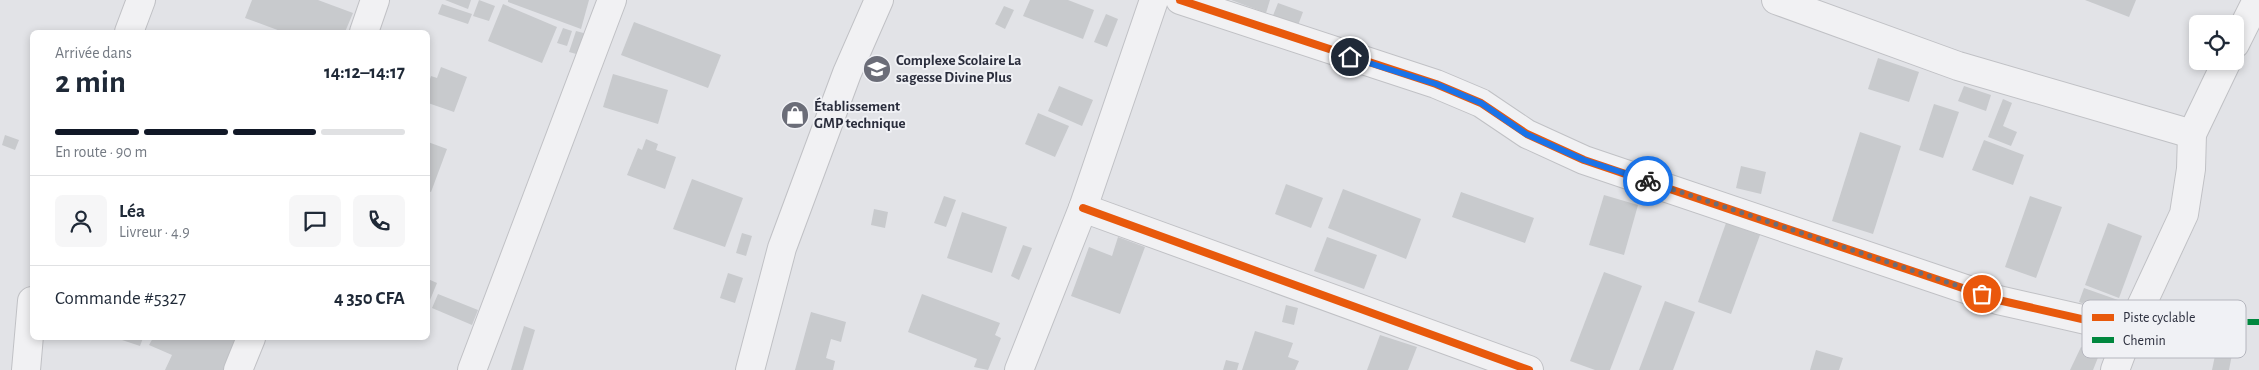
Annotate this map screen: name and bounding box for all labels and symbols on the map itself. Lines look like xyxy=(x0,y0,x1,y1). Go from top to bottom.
pin xyxy=(1329,36,1371,78)
place label: Complexe Scolaire La sagesse Divine Plus xyxy=(896,53,1022,85)
school or university icon: Complexe Scolaire La sagesse Divine Plus xyxy=(862,54,892,84)
place label: Établissement GMP technique xyxy=(814,97,906,131)
shop icon: Établissement GMP technique xyxy=(780,100,810,130)
courier xyxy=(1623,156,1673,206)
pin xyxy=(1961,273,2003,315)
legend xyxy=(2082,300,2246,358)
text: Piste cyclable xyxy=(2123,311,2195,325)
text: Chemin xyxy=(2123,334,2166,348)

